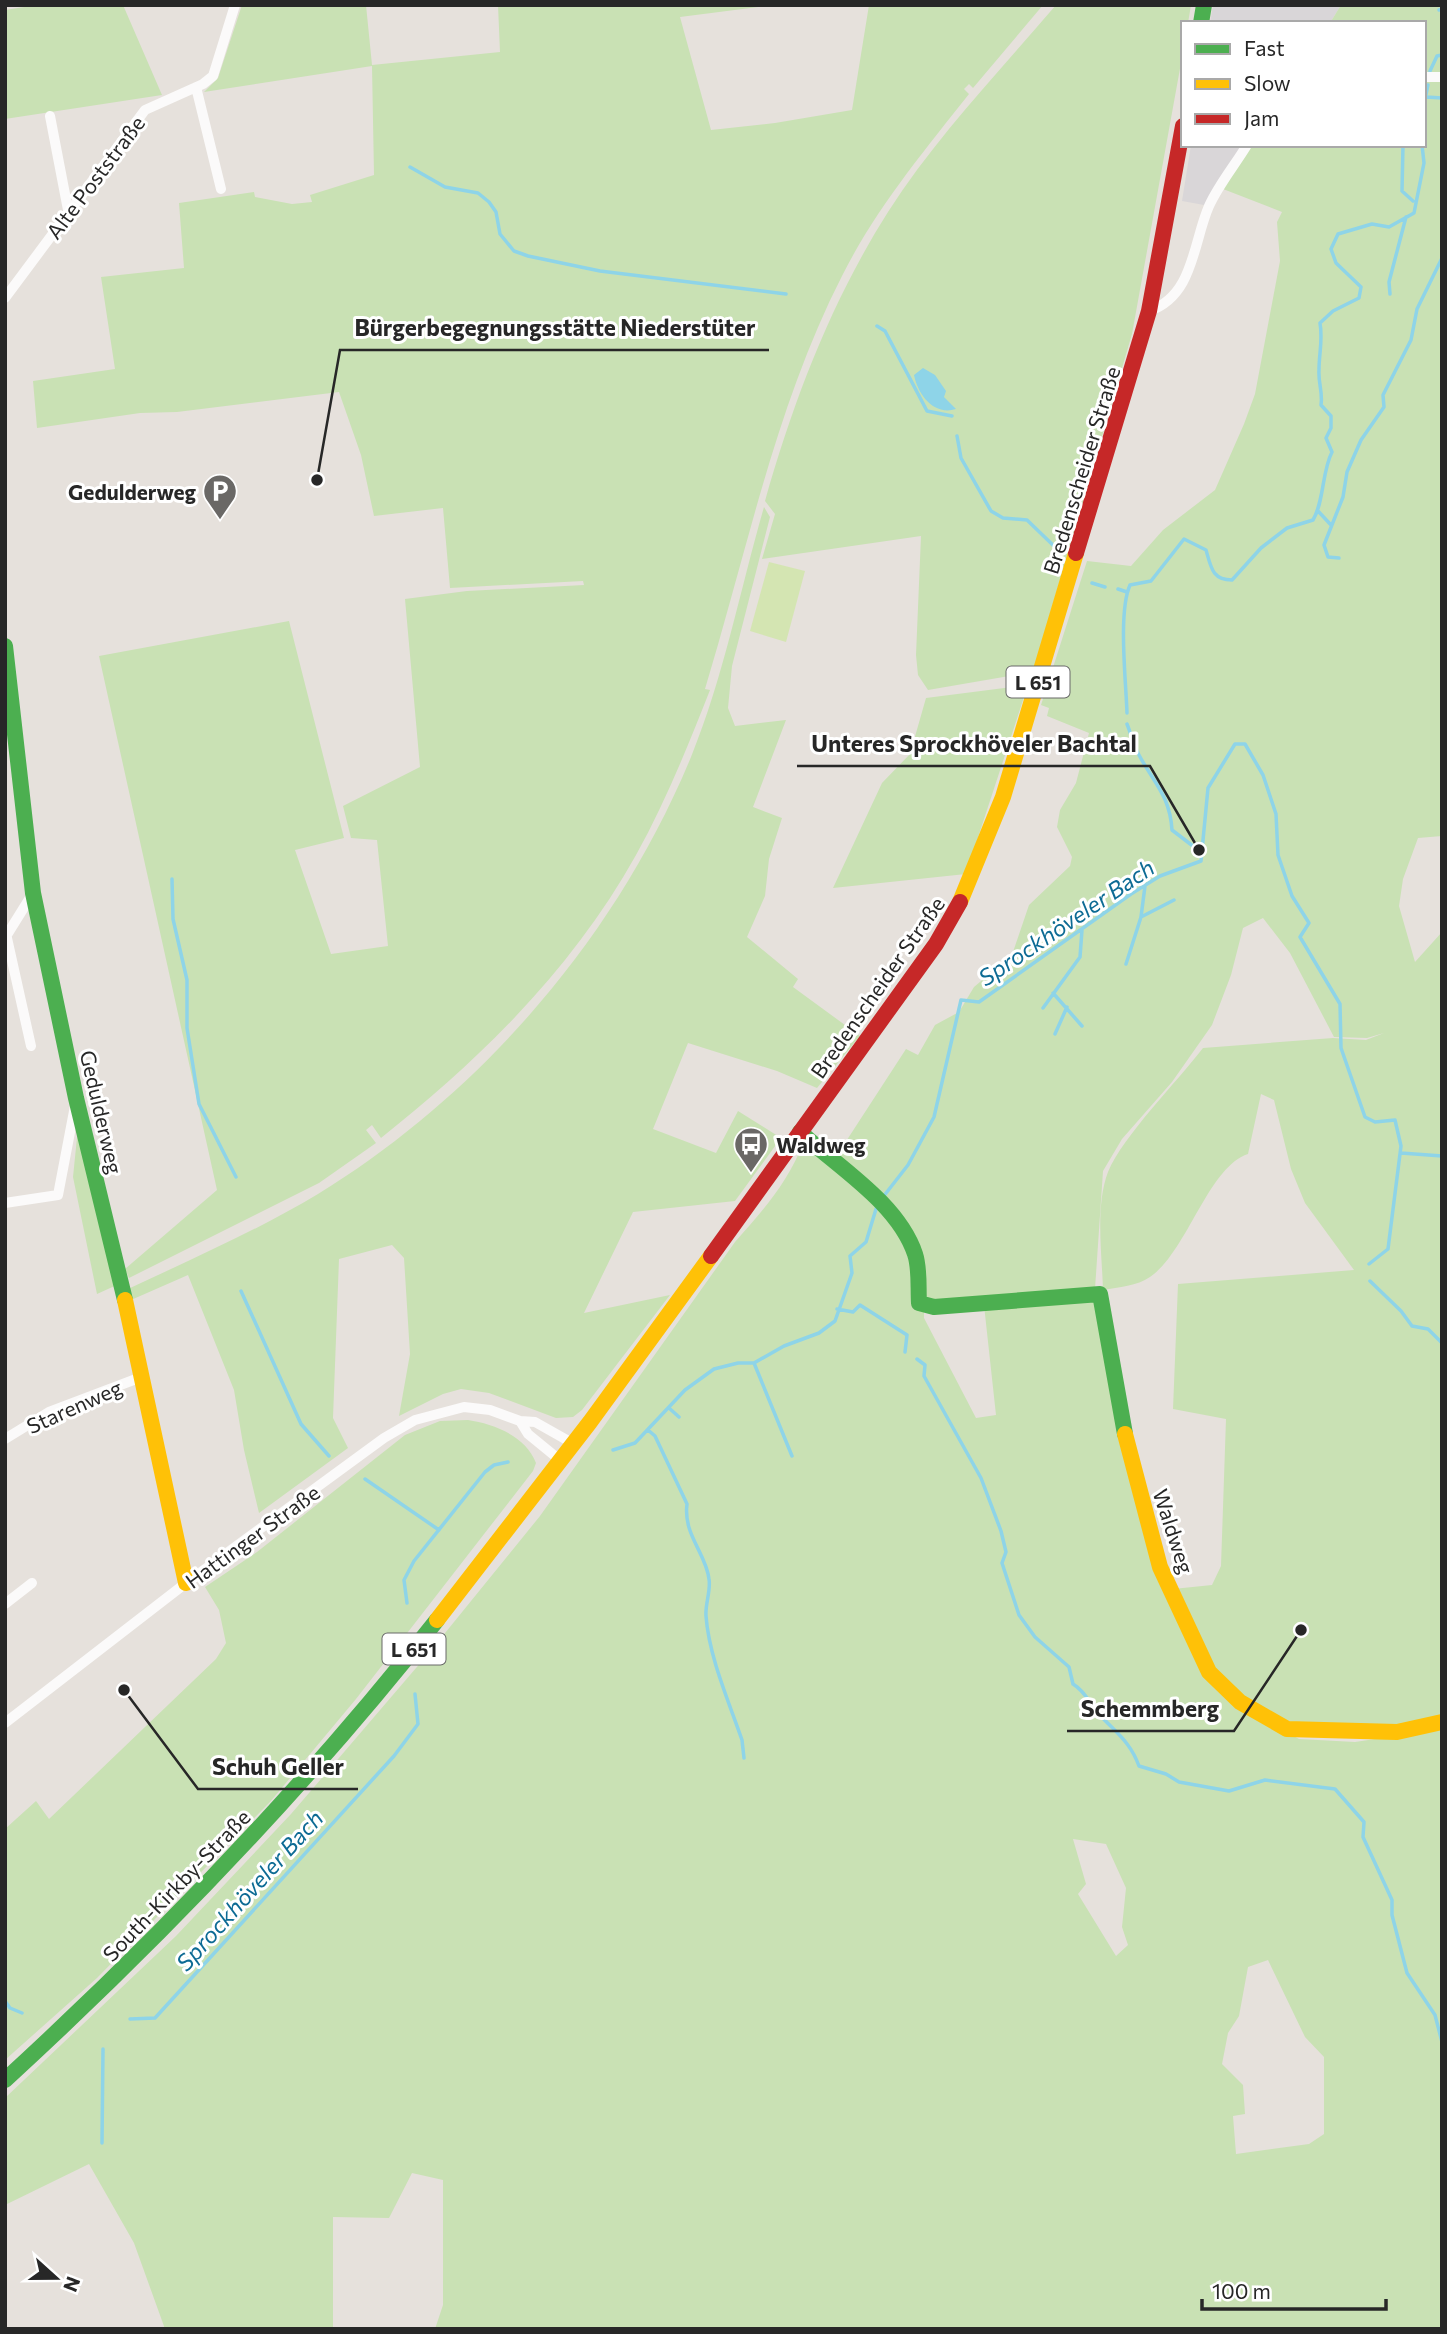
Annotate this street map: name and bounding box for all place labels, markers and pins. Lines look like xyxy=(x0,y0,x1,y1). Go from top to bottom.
callout: Bürgerbegegnungsstätte Niederstüter xyxy=(340,306,769,350)
parking icon: Gedulderweg xyxy=(201,472,239,521)
place label: Gedulderweg xyxy=(68,479,196,504)
callout: Unteres Sprockhöveler Bachtal xyxy=(797,722,1150,766)
bus stop icon: Waldweg xyxy=(732,1125,770,1174)
place label: Waldweg xyxy=(776,1132,866,1157)
callout: Schemmberg xyxy=(1067,1687,1234,1731)
callout: Schuh Geller xyxy=(198,1745,358,1789)

